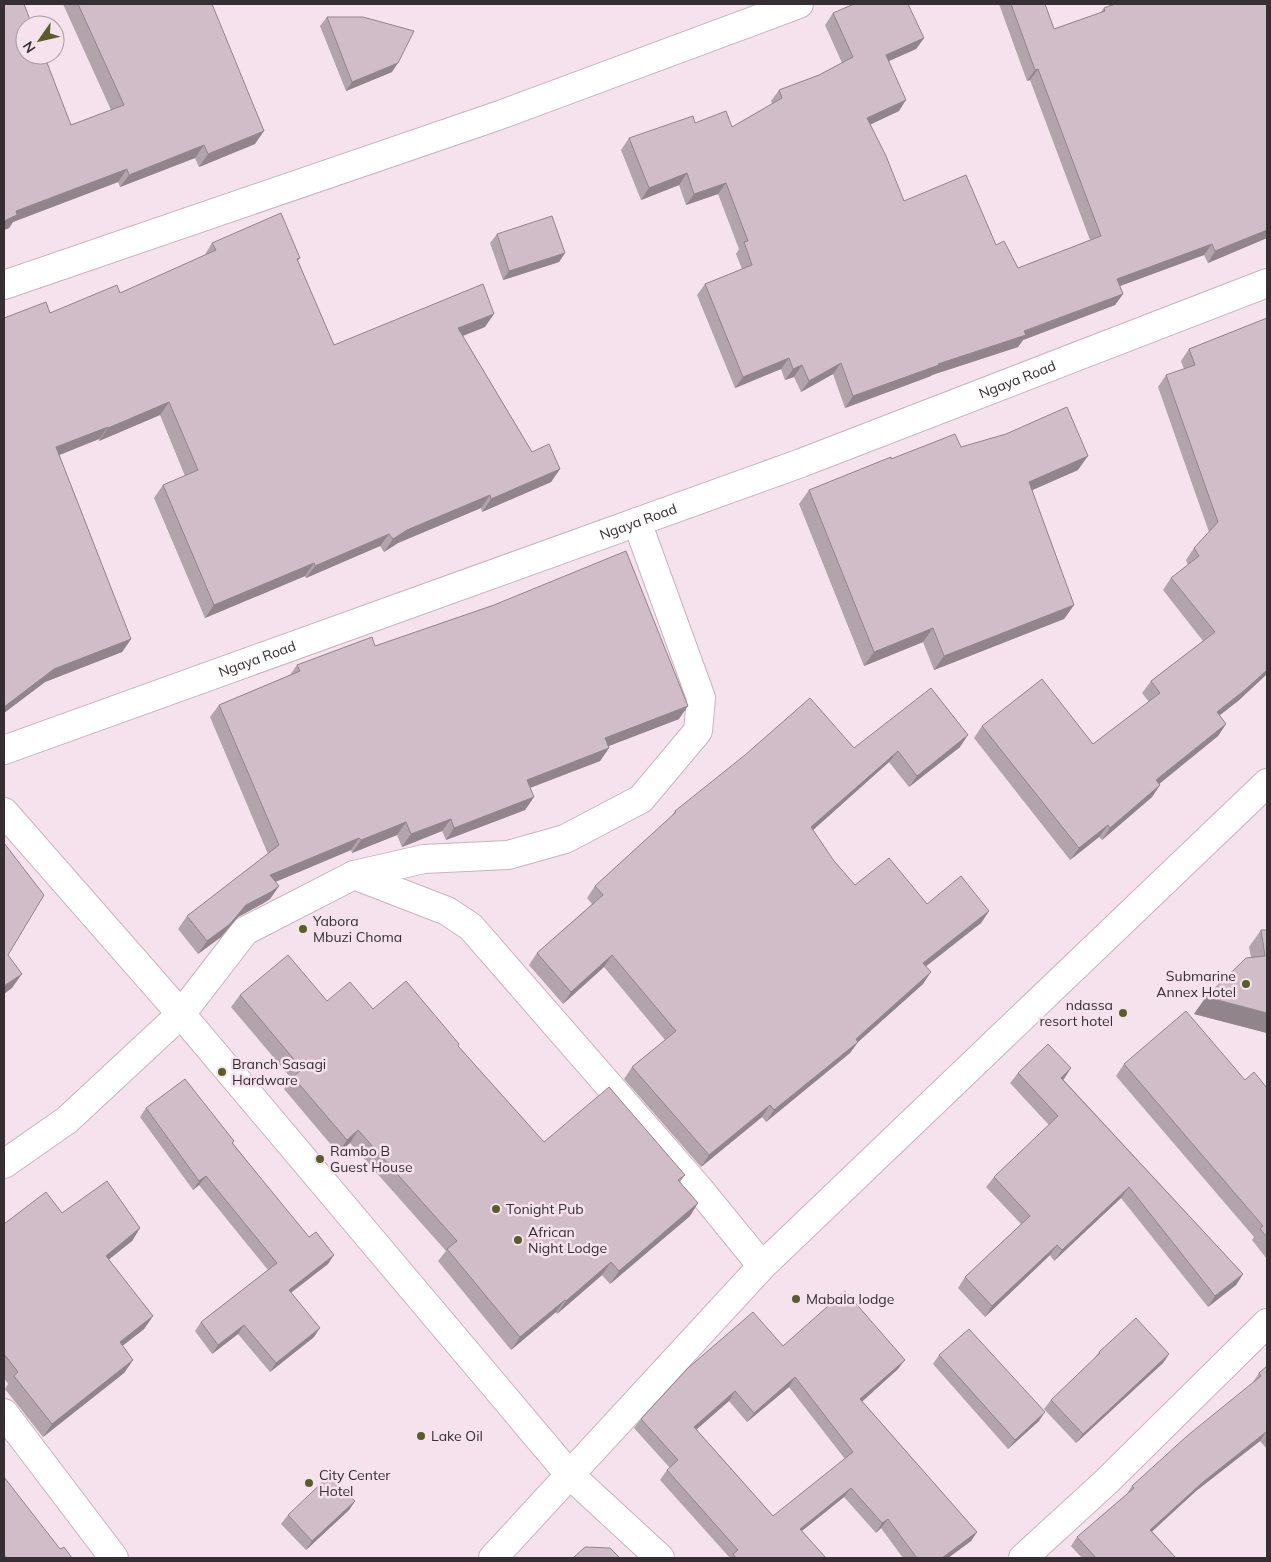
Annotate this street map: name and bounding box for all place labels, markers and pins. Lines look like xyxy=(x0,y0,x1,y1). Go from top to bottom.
place label: Yabora Mbuzi Choma xyxy=(312,912,402,946)
marker: Yabora Mbuzi Choma xyxy=(297,923,309,935)
place label: Submarine Annex Hotel xyxy=(1156,967,1236,1001)
marker: Submarine Annex Hotel xyxy=(1240,978,1252,990)
place label: ndassa resort hotel xyxy=(1040,996,1113,1030)
marker: ndassa resort hotel xyxy=(1117,1007,1129,1019)
place label: Branch Sasagi Hardware xyxy=(232,1055,326,1089)
marker: Branch Sasagi Hardware xyxy=(216,1066,228,1078)
place label: Rambo B Guest House xyxy=(330,1142,413,1176)
marker: Rambo B Guest House xyxy=(314,1153,326,1165)
place label: Tonight Pub xyxy=(506,1200,584,1218)
marker: Tonight Pub xyxy=(490,1203,502,1215)
place label: African Night Lodge xyxy=(528,1223,607,1257)
marker: African Night Lodge xyxy=(512,1234,524,1246)
place label: Mabala lodge xyxy=(806,1290,894,1308)
marker: Mabala lodge xyxy=(790,1293,802,1305)
place label: Lake Oil xyxy=(431,1427,483,1445)
marker: Lake Oil xyxy=(415,1430,427,1442)
place label: City Center Hotel xyxy=(319,1466,391,1500)
marker: City Center Hotel xyxy=(303,1477,315,1489)

